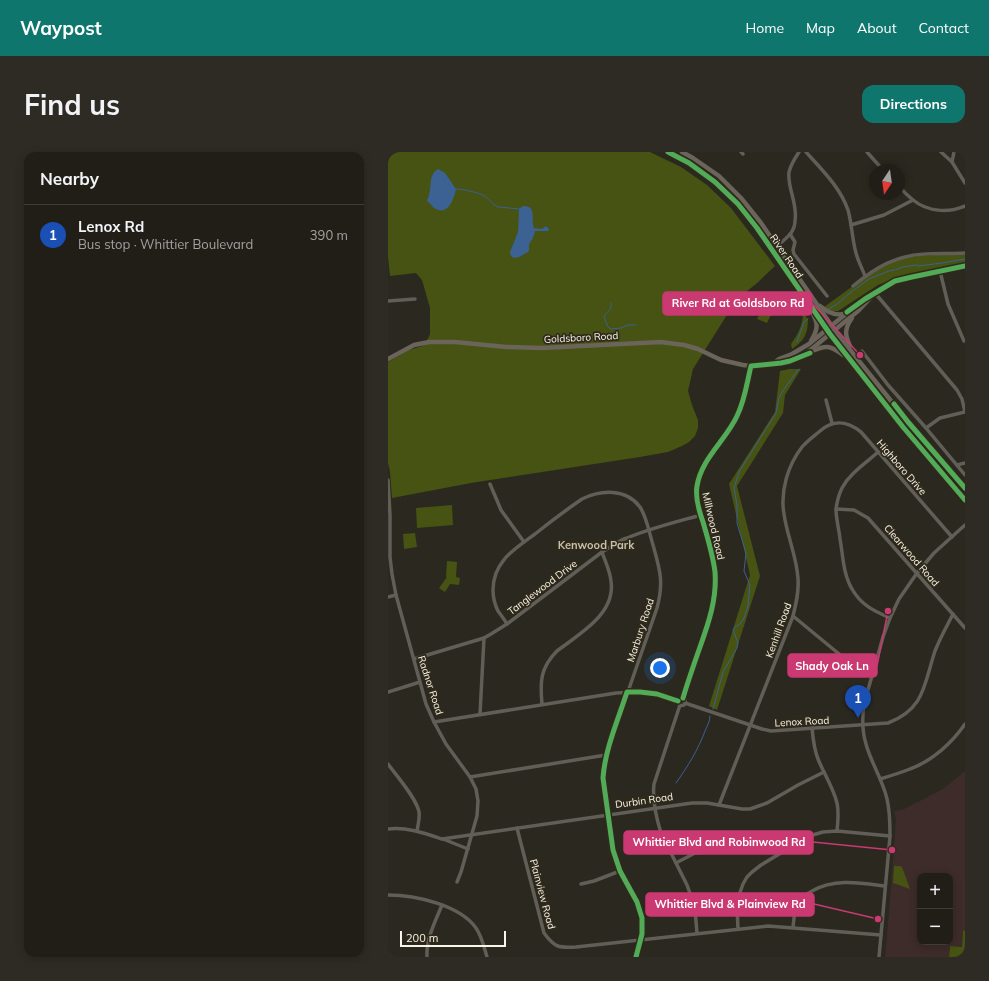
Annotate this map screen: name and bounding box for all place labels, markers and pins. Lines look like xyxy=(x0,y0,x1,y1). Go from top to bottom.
callout: River Rd at Goldsboro Rd xyxy=(663,292,812,315)
callout: Shady Oak Ln xyxy=(788,654,877,677)
pin: 1 xyxy=(845,685,871,718)
callout: Whittier Blvd and Robinwood Rd xyxy=(624,831,813,854)
callout: Whittier Blvd & Plainview Rd xyxy=(646,893,814,916)

